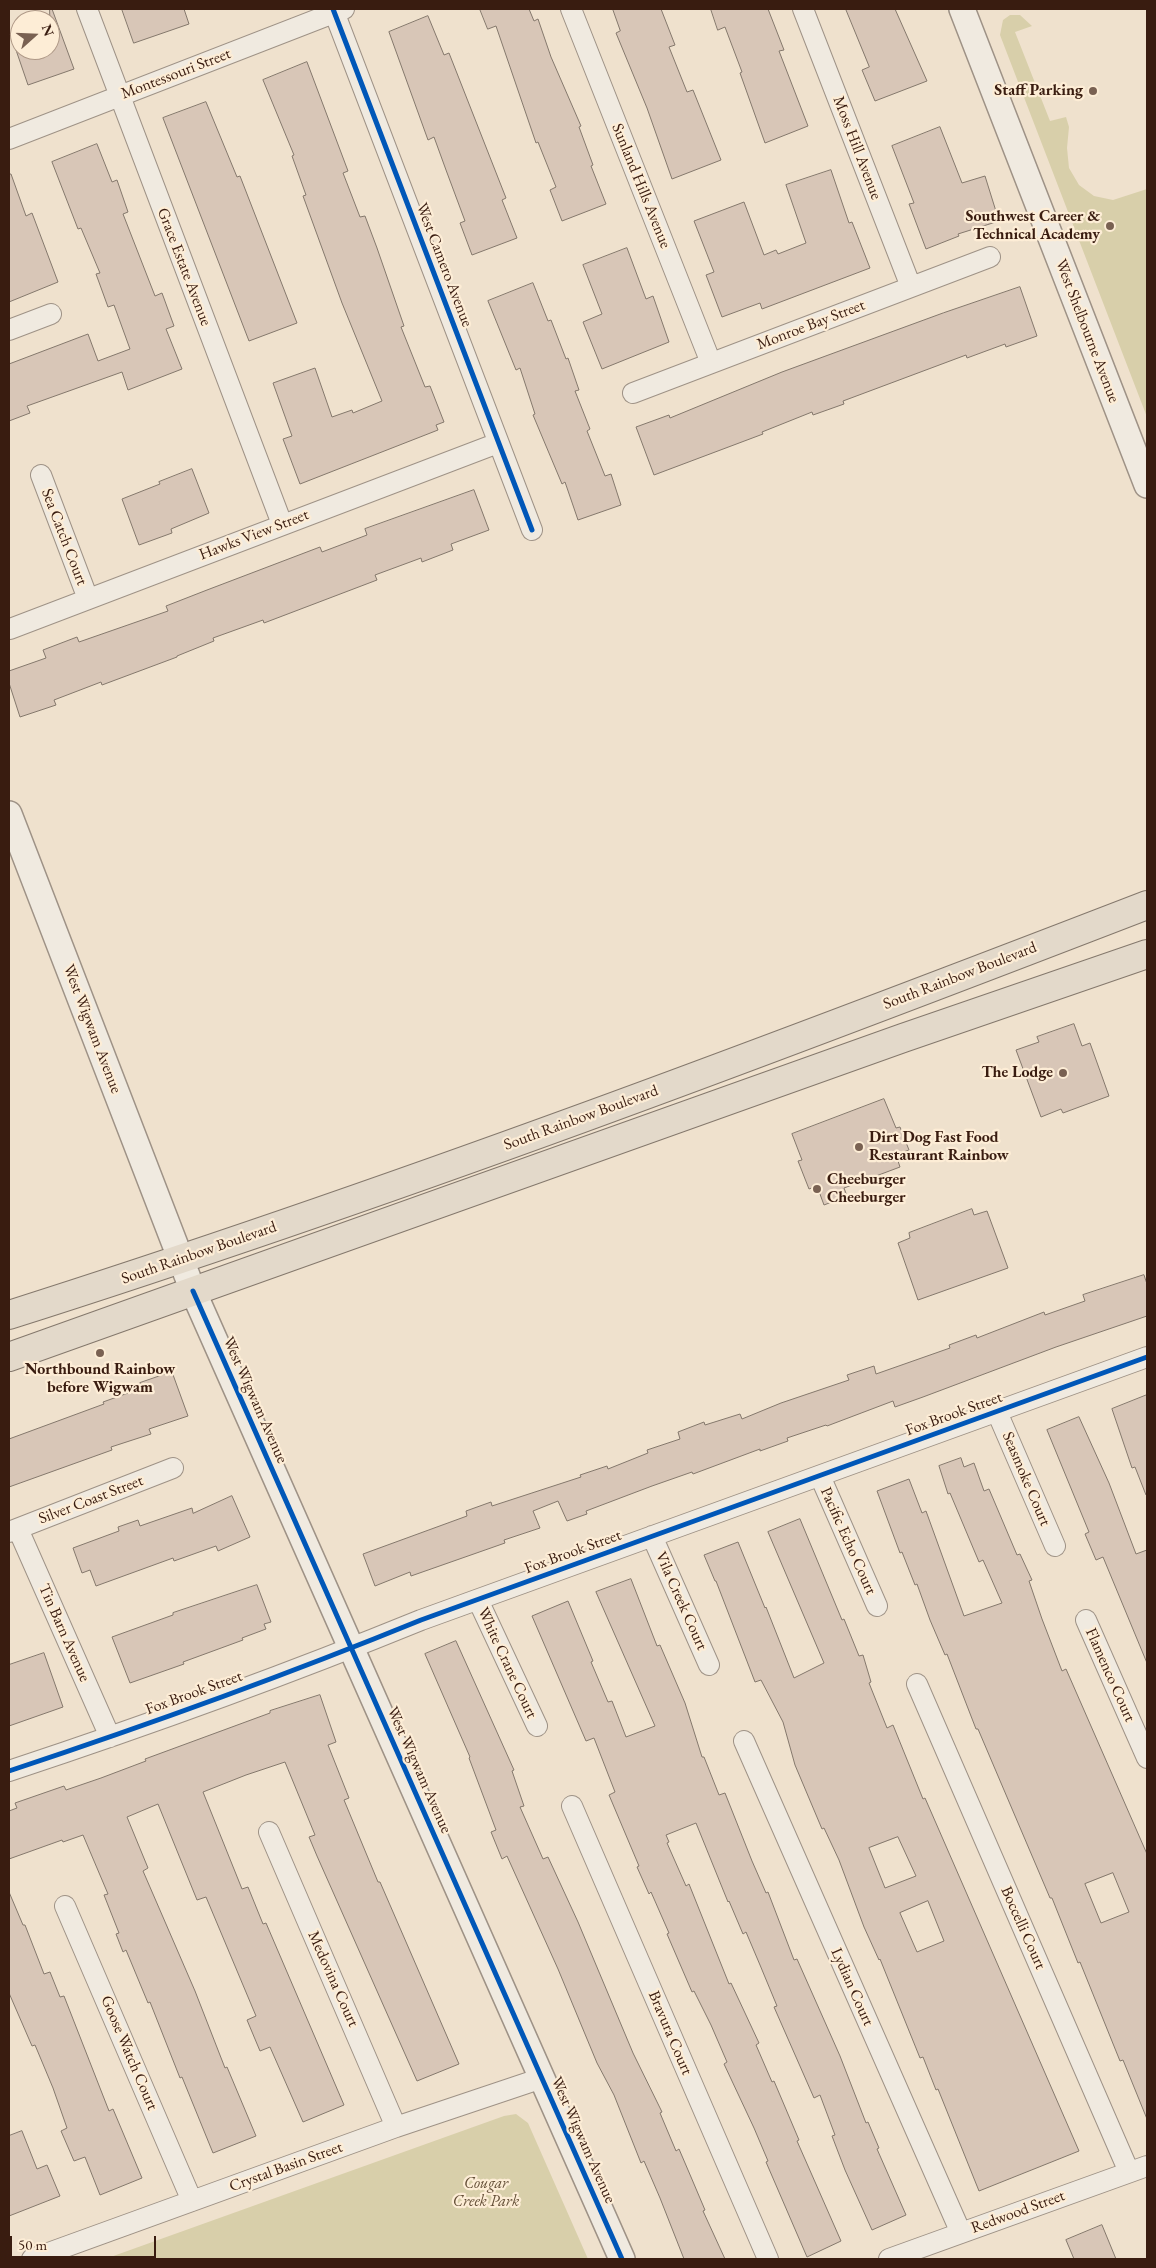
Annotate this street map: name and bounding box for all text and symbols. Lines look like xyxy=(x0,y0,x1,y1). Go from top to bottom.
north arrow xyxy=(10,10,60,60)
text: N xyxy=(38,22,59,39)
street label: Montessouri Street xyxy=(118,44,234,104)
place label: Staff Parking xyxy=(994,81,1083,101)
marker: Staff Parking xyxy=(1087,85,1099,97)
street label: Moss Hill Avenue xyxy=(828,94,886,202)
street label: Sunland Hills Avenue xyxy=(607,121,675,251)
street label: West Camero Avenue xyxy=(411,200,477,330)
street label: Grace Estate Avenue xyxy=(153,205,215,329)
place label: Southwest Career & Technical Academy xyxy=(965,207,1100,245)
marker: Southwest Career & Technical Academy xyxy=(1104,220,1116,232)
street label: West Shelbourne Avenue xyxy=(1051,257,1123,405)
street label: Monroe Bay Street xyxy=(754,296,868,354)
street label: Sea Catch Court xyxy=(37,486,91,588)
street label: Hawks View Street xyxy=(197,505,311,565)
street label: South Rainbow Boulevard xyxy=(881,938,1039,1014)
street label: West Wigwam Avenue xyxy=(59,962,125,1096)
place label: The Lodge xyxy=(981,1063,1053,1083)
marker: The Lodge xyxy=(1057,1067,1069,1079)
street label: South Rainbow Boulevard xyxy=(501,1081,661,1155)
place label: Dirt Dog Fast Food Restaurant Rainbow xyxy=(869,1128,1009,1166)
marker: Dirt Dog Fast Food Restaurant Rainbow xyxy=(853,1141,865,1153)
place label: Cheeburger Cheeburger xyxy=(827,1170,906,1208)
marker: Cheeburger Cheeburger xyxy=(811,1183,823,1195)
street label: South Rainbow Boulevard xyxy=(119,1217,279,1289)
street label: West Wigwam Avenue xyxy=(218,1334,292,1466)
marker: Northbound Rainbow before Wigwam xyxy=(94,1347,106,1359)
place label: Northbound Rainbow before Wigwam xyxy=(25,1360,175,1398)
street label: Fox Brook Street xyxy=(903,1388,1005,1440)
street label: Seasmoke Court xyxy=(998,1429,1054,1529)
street label: Silver Coast Street xyxy=(36,1471,146,1529)
street label: Pacific Echo Court xyxy=(816,1484,880,1598)
street label: Fox Brook Street xyxy=(522,1526,624,1578)
street label: Vila Creek Court xyxy=(651,1549,711,1653)
street label: Tin Barn Avenue xyxy=(34,1581,94,1685)
street label: White Crane Court xyxy=(473,1604,541,1722)
street label: Flamenco Court xyxy=(1081,1625,1139,1725)
street label: Fox Brook Street xyxy=(143,1667,245,1719)
street label: West Wigwam Avenue xyxy=(382,1704,456,1836)
street label: Boccelli Court xyxy=(996,1884,1050,1972)
street label: Medovina Court xyxy=(303,1928,363,2030)
street label: Lydian Court xyxy=(826,1945,878,2029)
street label: Bravura Court xyxy=(644,1988,696,2078)
street label: Goose Watch Court xyxy=(96,1993,162,2113)
street label: West Wigwam Avenue xyxy=(546,2074,620,2206)
street label: Crystal Basin Street xyxy=(227,2138,345,2196)
park label: Cougar Creek Park xyxy=(453,2174,519,2212)
street label: Redwood Street xyxy=(968,2186,1068,2238)
scale bar xyxy=(12,2226,159,2258)
text: 50 m xyxy=(18,2235,47,2254)

